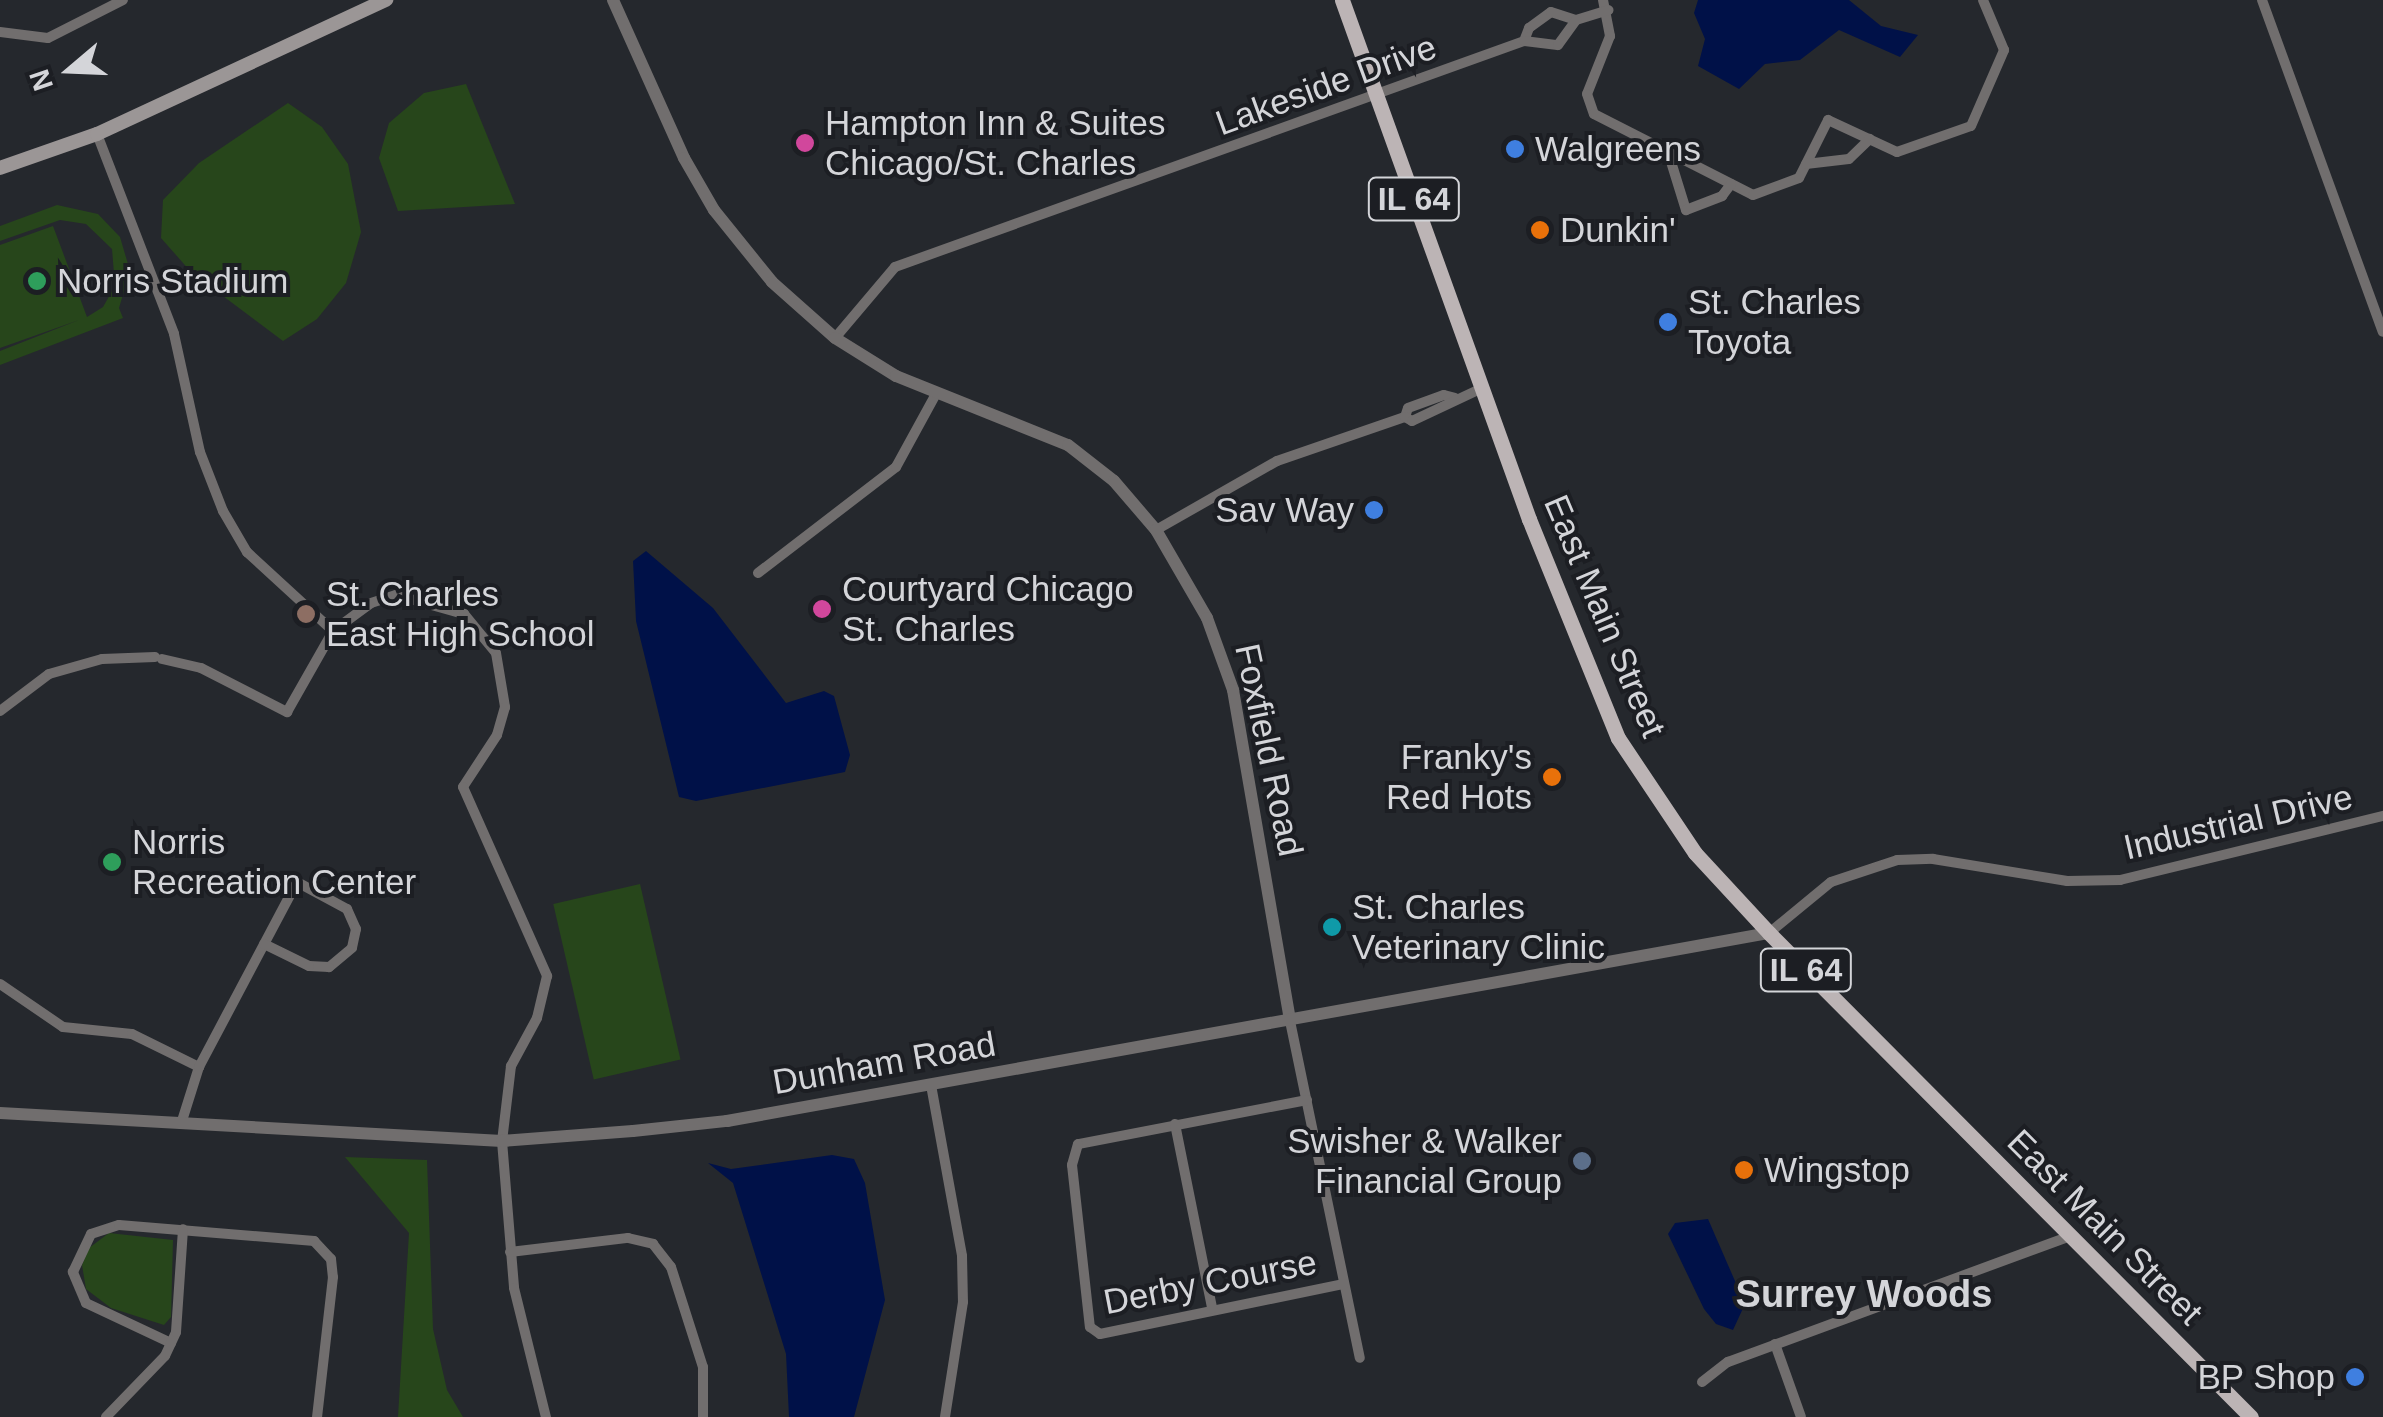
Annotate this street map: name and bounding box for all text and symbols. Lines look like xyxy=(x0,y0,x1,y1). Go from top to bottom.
north arrow xyxy=(20,20,120,120)
street label: Lakeside Drive xyxy=(1210,26,1442,144)
text: N xyxy=(23,65,59,95)
place label: Hampton Inn & Suites Chicago/St. Charles xyxy=(825,102,1165,184)
place label: Walgreens xyxy=(1535,128,1701,170)
marker: Hampton Inn & Suites Chicago/St. Charles xyxy=(794,132,816,154)
marker: Walgreens xyxy=(1504,138,1526,160)
road number: IL 64 xyxy=(1366,172,1462,226)
place label: Dunkin' xyxy=(1560,209,1676,251)
marker: Dunkin' xyxy=(1529,219,1551,241)
place label: Norris Stadium xyxy=(57,260,288,302)
marker: Norris Stadium xyxy=(26,270,48,292)
place label: St. Charles Toyota xyxy=(1688,281,1861,363)
marker: St. Charles Toyota xyxy=(1657,311,1679,333)
place label: Sav Way xyxy=(1215,489,1354,531)
street label: East Main Street xyxy=(1535,489,1675,743)
marker: Sav Way xyxy=(1363,499,1385,521)
place label: Courtyard Chicago St. Charles xyxy=(842,568,1134,650)
place label: St. Charles East High School xyxy=(326,573,594,655)
marker: Courtyard Chicago St. Charles xyxy=(811,598,833,620)
marker: St. Charles East High School xyxy=(295,603,317,625)
street label: Foxfield Road xyxy=(1226,640,1312,860)
place label: Franky's Red Hots xyxy=(1386,736,1532,818)
marker: Franky's Red Hots xyxy=(1541,766,1563,788)
street label: Industrial Drive xyxy=(2120,775,2356,869)
place label: Norris Recreation Center xyxy=(132,821,416,903)
marker: Norris Recreation Center xyxy=(101,851,123,873)
place label: St. Charles Veterinary Clinic xyxy=(1352,886,1605,968)
marker: St. Charles Veterinary Clinic xyxy=(1321,916,1343,938)
road number: IL 64 xyxy=(1758,943,1854,997)
street label: Dunham Road xyxy=(769,1023,999,1103)
place label: Swisher & Walker Financial Group xyxy=(1287,1120,1562,1202)
street label: East Main Street xyxy=(1999,1121,2211,1333)
place label: Wingstop xyxy=(1764,1149,1910,1191)
marker: Swisher & Walker Financial Group xyxy=(1571,1150,1593,1172)
marker: Wingstop xyxy=(1733,1159,1755,1181)
street label: Derby Course xyxy=(1100,1241,1320,1323)
district label: Surrey Woods xyxy=(1736,1272,1992,1318)
place label: BP Shop xyxy=(2197,1356,2335,1398)
marker: BP Shop xyxy=(2344,1366,2366,1388)

